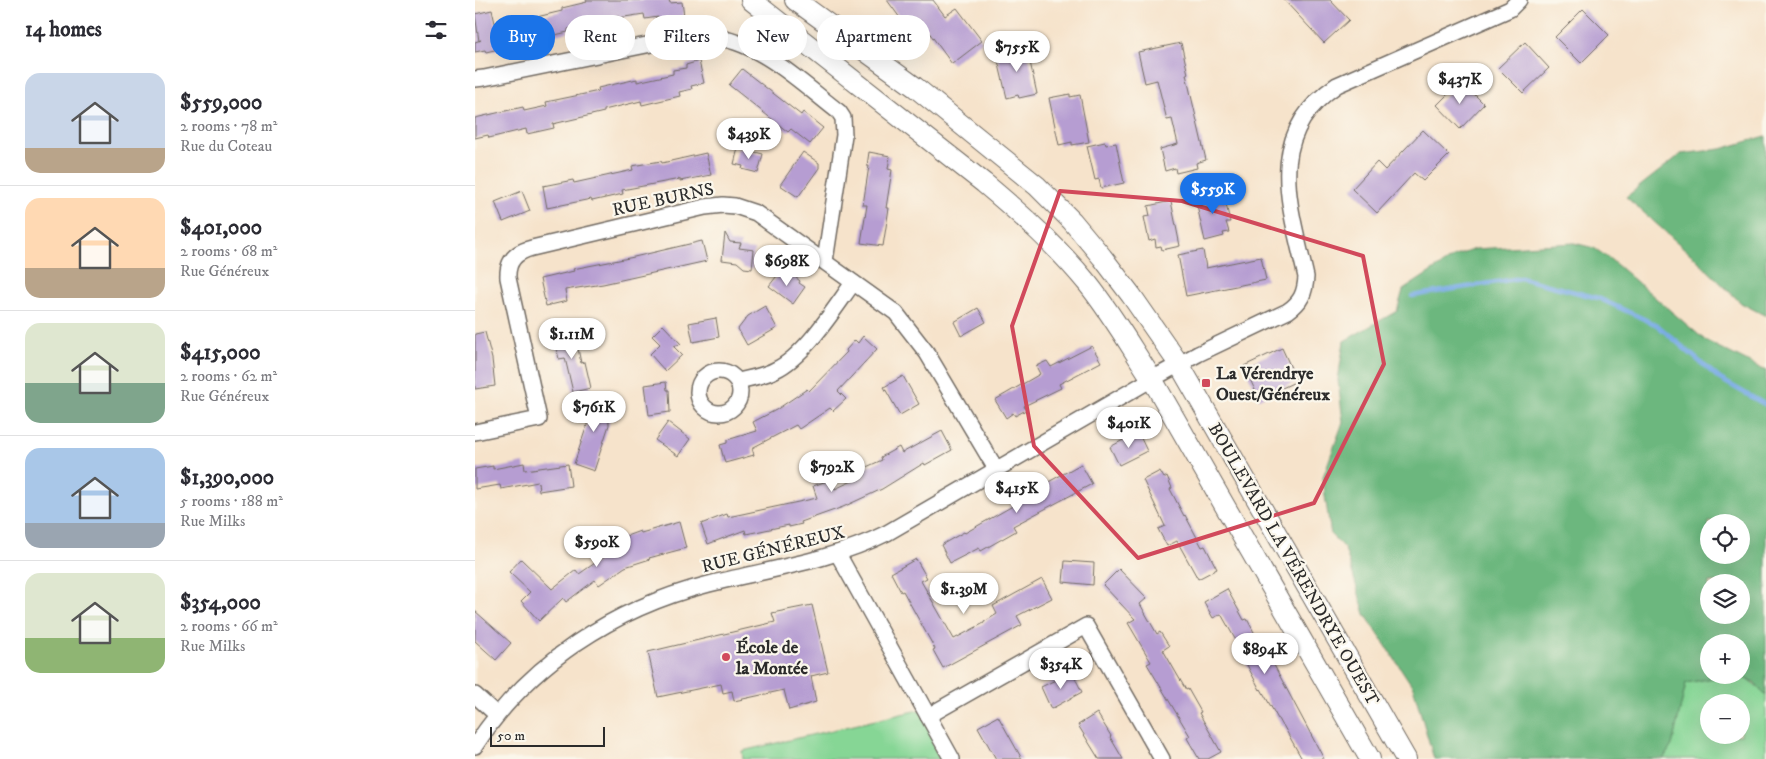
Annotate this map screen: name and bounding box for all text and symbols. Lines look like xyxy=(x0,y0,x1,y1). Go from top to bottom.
chip: Buy xyxy=(490,15,555,60)
chip: Rent xyxy=(565,15,635,60)
chip: Filters xyxy=(645,15,728,60)
chip: New xyxy=(738,15,807,60)
chip: Apartment xyxy=(817,15,930,60)
icon: filters xyxy=(422,16,450,44)
text: 14 homes xyxy=(25,17,102,43)
pin: $755K xyxy=(982,30,1052,73)
text: $755K xyxy=(995,37,1039,57)
pin: $437K xyxy=(1425,62,1495,105)
text: $437K xyxy=(1438,69,1482,89)
text: $559,000 xyxy=(180,90,262,116)
icon: home xyxy=(65,93,125,153)
text: 2 rooms · 78 m² xyxy=(180,116,277,136)
pin: $439K xyxy=(714,118,784,160)
text: $439K xyxy=(727,124,771,144)
text: Rue du Coteau xyxy=(180,136,272,156)
pin: $559K xyxy=(1178,172,1248,215)
street label: RUE BURNS xyxy=(610,178,716,221)
text: $559K xyxy=(1191,179,1235,199)
text: $401,000 xyxy=(180,215,262,241)
icon: home xyxy=(65,218,125,278)
text: 2 rooms · 68 m² xyxy=(180,241,277,261)
pin: $698K xyxy=(752,244,822,287)
text: $698K xyxy=(765,251,809,271)
text: Rue Généreux xyxy=(180,261,269,281)
pin: $1.11M xyxy=(531,318,613,360)
text: $1.11M xyxy=(550,324,594,344)
text: $415,000 xyxy=(180,340,260,366)
icon: home xyxy=(65,343,125,403)
place label: La Vérendrye Ouest/Généreux xyxy=(1216,363,1330,406)
text: 2 rooms · 62 m² xyxy=(180,366,277,386)
marker: La Vérendrye Ouest/Généreux xyxy=(1200,377,1212,389)
text: Rue Généreux xyxy=(180,386,269,406)
pin: $761K xyxy=(559,390,629,433)
text: $761K xyxy=(573,397,615,417)
pin: $401K xyxy=(1094,406,1164,449)
text: $401K xyxy=(1107,413,1151,433)
street label: BOULEVARD LA VÉRENDRYE OUEST xyxy=(1203,419,1384,710)
pin: $792K xyxy=(797,450,867,493)
text: $792K xyxy=(810,457,854,477)
text: $1,390,000 xyxy=(180,465,274,491)
icon: home xyxy=(65,468,125,528)
pin: $415K xyxy=(982,472,1052,514)
text: $415K xyxy=(996,478,1038,498)
text: 5 rooms · 188 m² xyxy=(180,491,283,511)
text: Rue Milks xyxy=(180,511,245,531)
map controls xyxy=(1700,514,1750,744)
button: locate xyxy=(1700,514,1750,564)
street label: RUE GÉNÉREUX xyxy=(699,522,847,578)
pin: $590K xyxy=(562,526,632,568)
text: $590K xyxy=(575,532,619,552)
pin: $1.39M xyxy=(923,572,1005,615)
button: layers xyxy=(1700,574,1750,624)
text: $1.39M xyxy=(941,579,987,599)
text: $354,000 xyxy=(180,590,261,616)
icon: home xyxy=(65,593,125,653)
text: 2 rooms · 66 m² xyxy=(180,616,278,636)
pin: $894K xyxy=(1230,632,1300,675)
button: + xyxy=(1700,634,1750,684)
text: Rue Milks xyxy=(180,636,245,656)
place label: École de la Montée xyxy=(735,636,808,680)
text: $894K xyxy=(1242,639,1288,659)
pin: $354K xyxy=(1026,648,1096,690)
marker: École de la Montée xyxy=(720,651,732,663)
text: $354K xyxy=(1040,654,1082,674)
button: − xyxy=(1700,694,1750,744)
scale bar xyxy=(490,724,605,747)
text: 50 m xyxy=(497,727,525,745)

